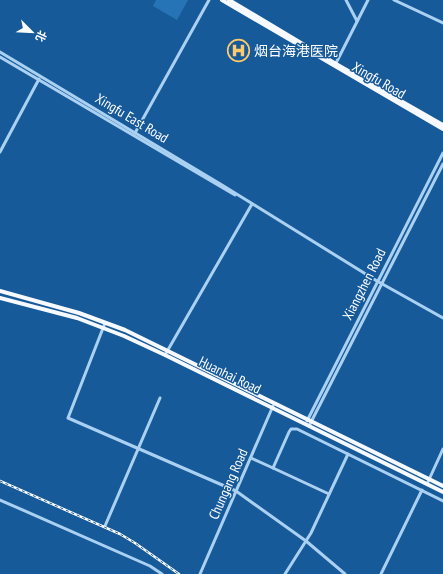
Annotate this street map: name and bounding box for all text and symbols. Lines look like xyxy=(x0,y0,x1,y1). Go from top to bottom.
north arrow xyxy=(12,12,52,52)
text: 北 xyxy=(33,28,50,44)
hospital icon: 烟台海港医院 xyxy=(225,38,251,64)
place label: 烟台海港医院 xyxy=(254,42,338,60)
street label: Xingfu Road xyxy=(349,58,409,102)
street label: Xingfu East Road xyxy=(92,89,172,147)
street label: Xiangzhen Road xyxy=(338,245,390,323)
street label: Huanhai Road xyxy=(196,352,264,398)
street label: Chungang Road xyxy=(204,446,252,522)

